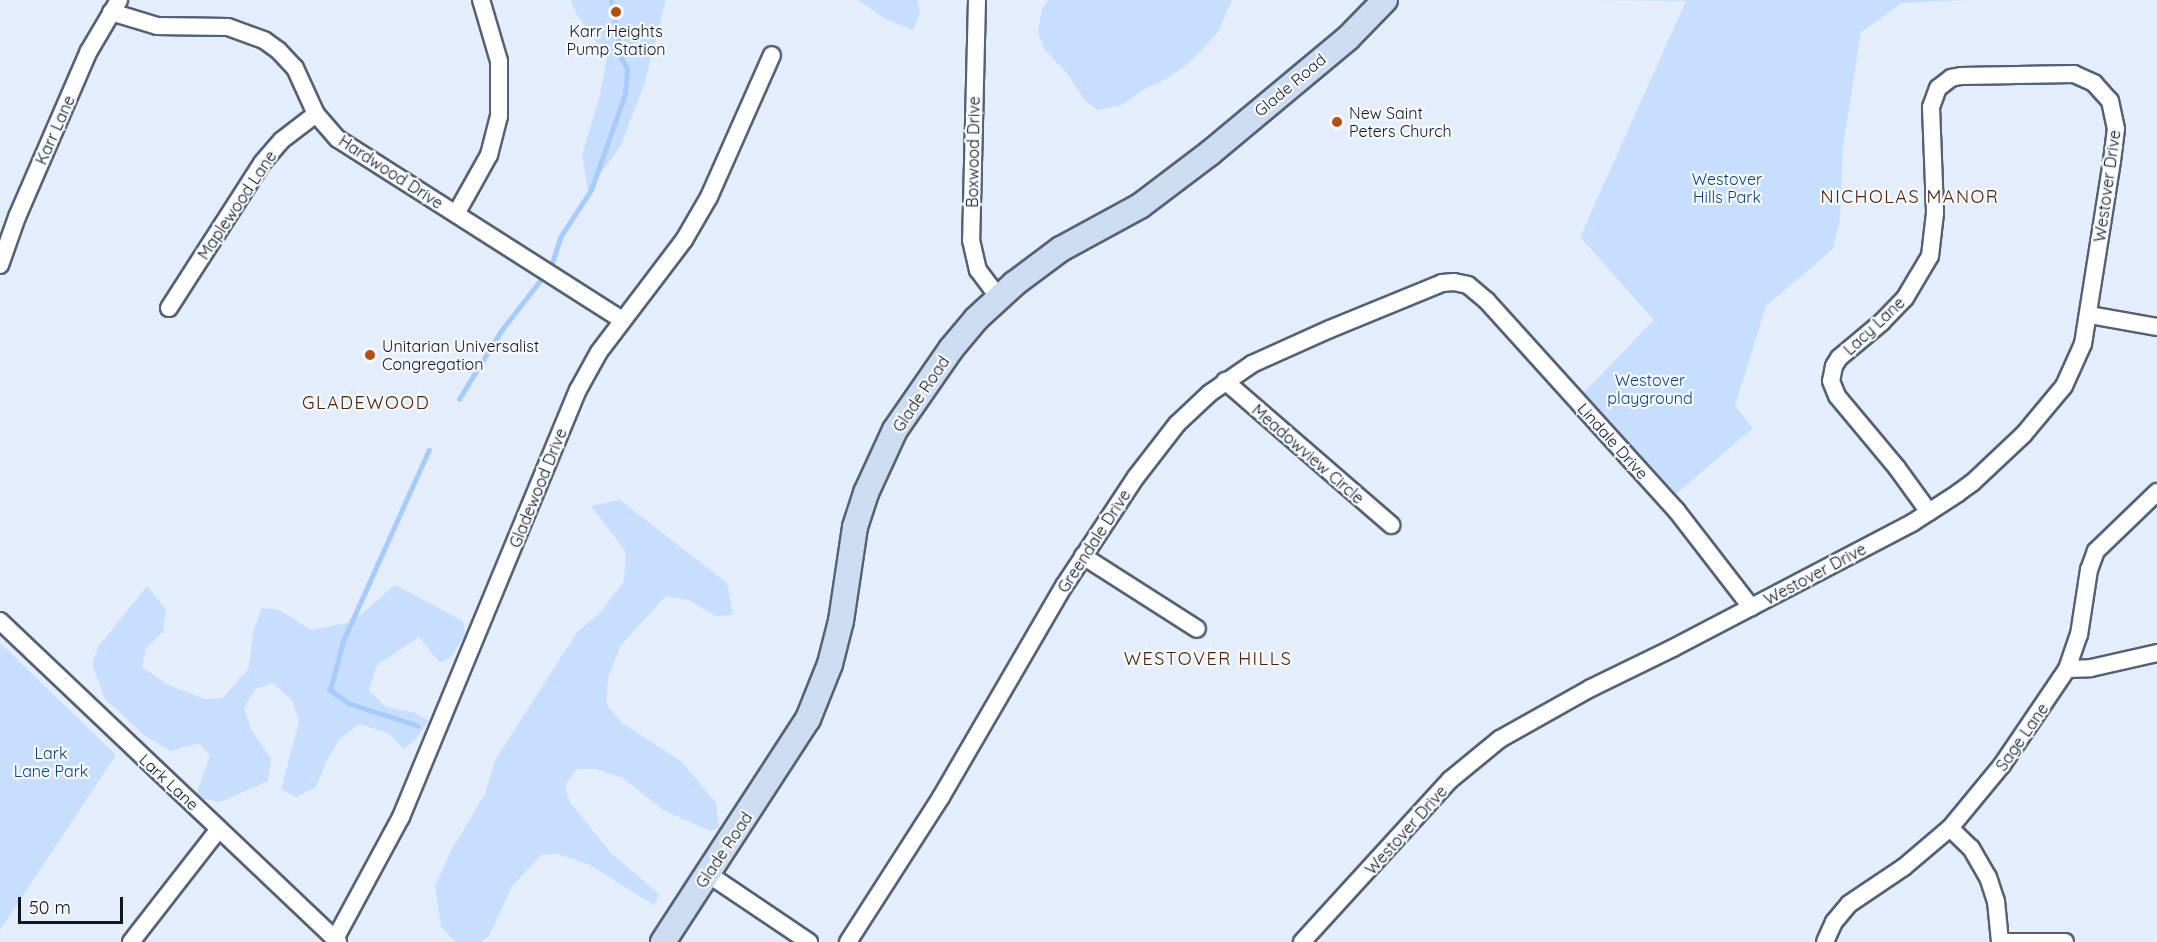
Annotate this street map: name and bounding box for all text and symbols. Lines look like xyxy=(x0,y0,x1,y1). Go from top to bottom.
marker: Karr Heights Pump Station xyxy=(609,5,623,19)
place label: Karr Heights Pump Station xyxy=(566,21,666,59)
street label: Glade Road xyxy=(1250,50,1330,120)
street label: Karr Lane xyxy=(31,92,79,168)
street label: Boxwood Drive xyxy=(962,96,984,208)
place label: New Saint Peters Church xyxy=(1349,103,1452,141)
marker: New Saint Peters Church xyxy=(1330,115,1344,129)
street label: Westover Drive xyxy=(2090,129,2124,243)
street label: Hardwood Drive xyxy=(335,131,447,213)
street label: Maplewood Lane xyxy=(194,147,280,263)
park label: Westover Hills Park xyxy=(1692,169,1762,207)
district label: NICHOLAS MANOR xyxy=(1821,186,1999,208)
street label: Lacy Lane xyxy=(1839,293,1909,359)
place label: Unitarian Universalist Congregation xyxy=(382,336,539,374)
marker: Unitarian Universalist Congregation xyxy=(363,348,377,362)
street label: Glade Road xyxy=(889,352,953,436)
park label: Westover playground xyxy=(1607,370,1693,408)
district label: GLADEWOOD xyxy=(302,392,430,414)
street label: Lindale Drive xyxy=(1574,399,1652,483)
street label: Meadowview Circle xyxy=(1248,400,1368,508)
street label: Gladewood Drive xyxy=(505,425,571,551)
street label: Greendale Drive xyxy=(1054,486,1134,596)
street label: Westover Drive xyxy=(1761,539,1869,609)
district label: WESTOVER HILLS xyxy=(1124,648,1292,670)
street label: Sage Lane xyxy=(1992,699,2052,775)
park label: Lark Lane Park xyxy=(14,743,88,781)
street label: Lark Lane xyxy=(135,750,203,814)
street label: Westover Drive xyxy=(1361,782,1451,878)
street label: Glade Road xyxy=(692,808,756,892)
scale bar xyxy=(21,885,126,923)
text: 50 m xyxy=(29,896,71,919)

